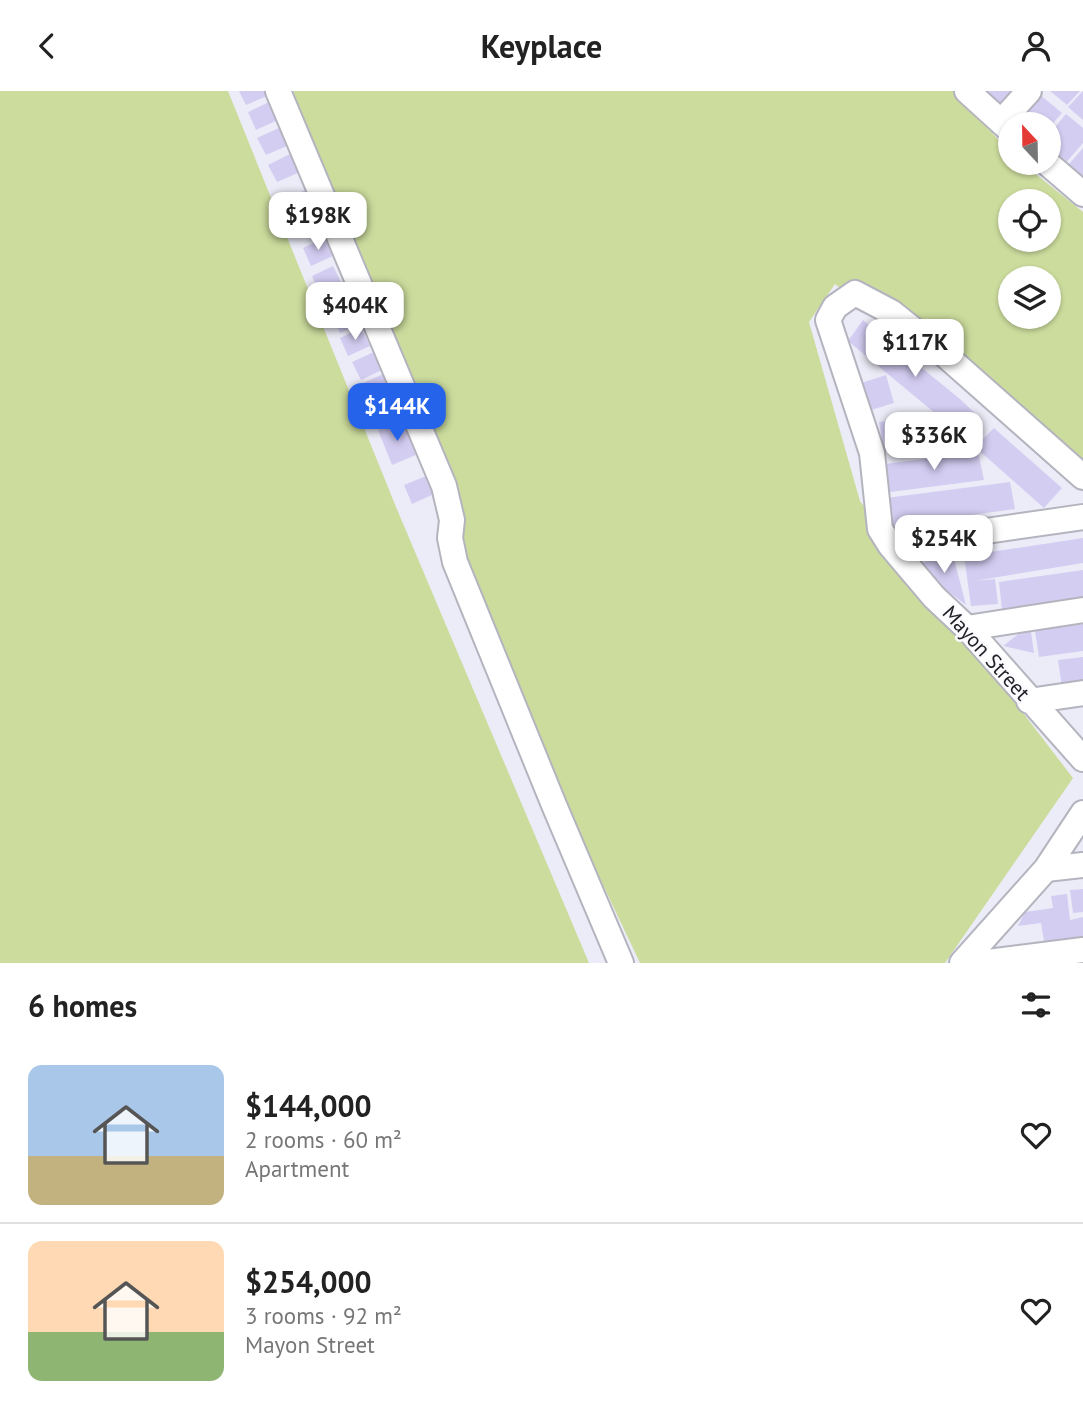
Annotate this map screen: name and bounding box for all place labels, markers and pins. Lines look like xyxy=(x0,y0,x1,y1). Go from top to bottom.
pin: $198K xyxy=(269,193,367,252)
pin: $404K xyxy=(306,282,404,342)
pin: $117K xyxy=(866,320,964,379)
pin: $144K xyxy=(348,383,446,443)
pin: $336K xyxy=(885,413,983,472)
pin: $254K xyxy=(895,515,993,575)

